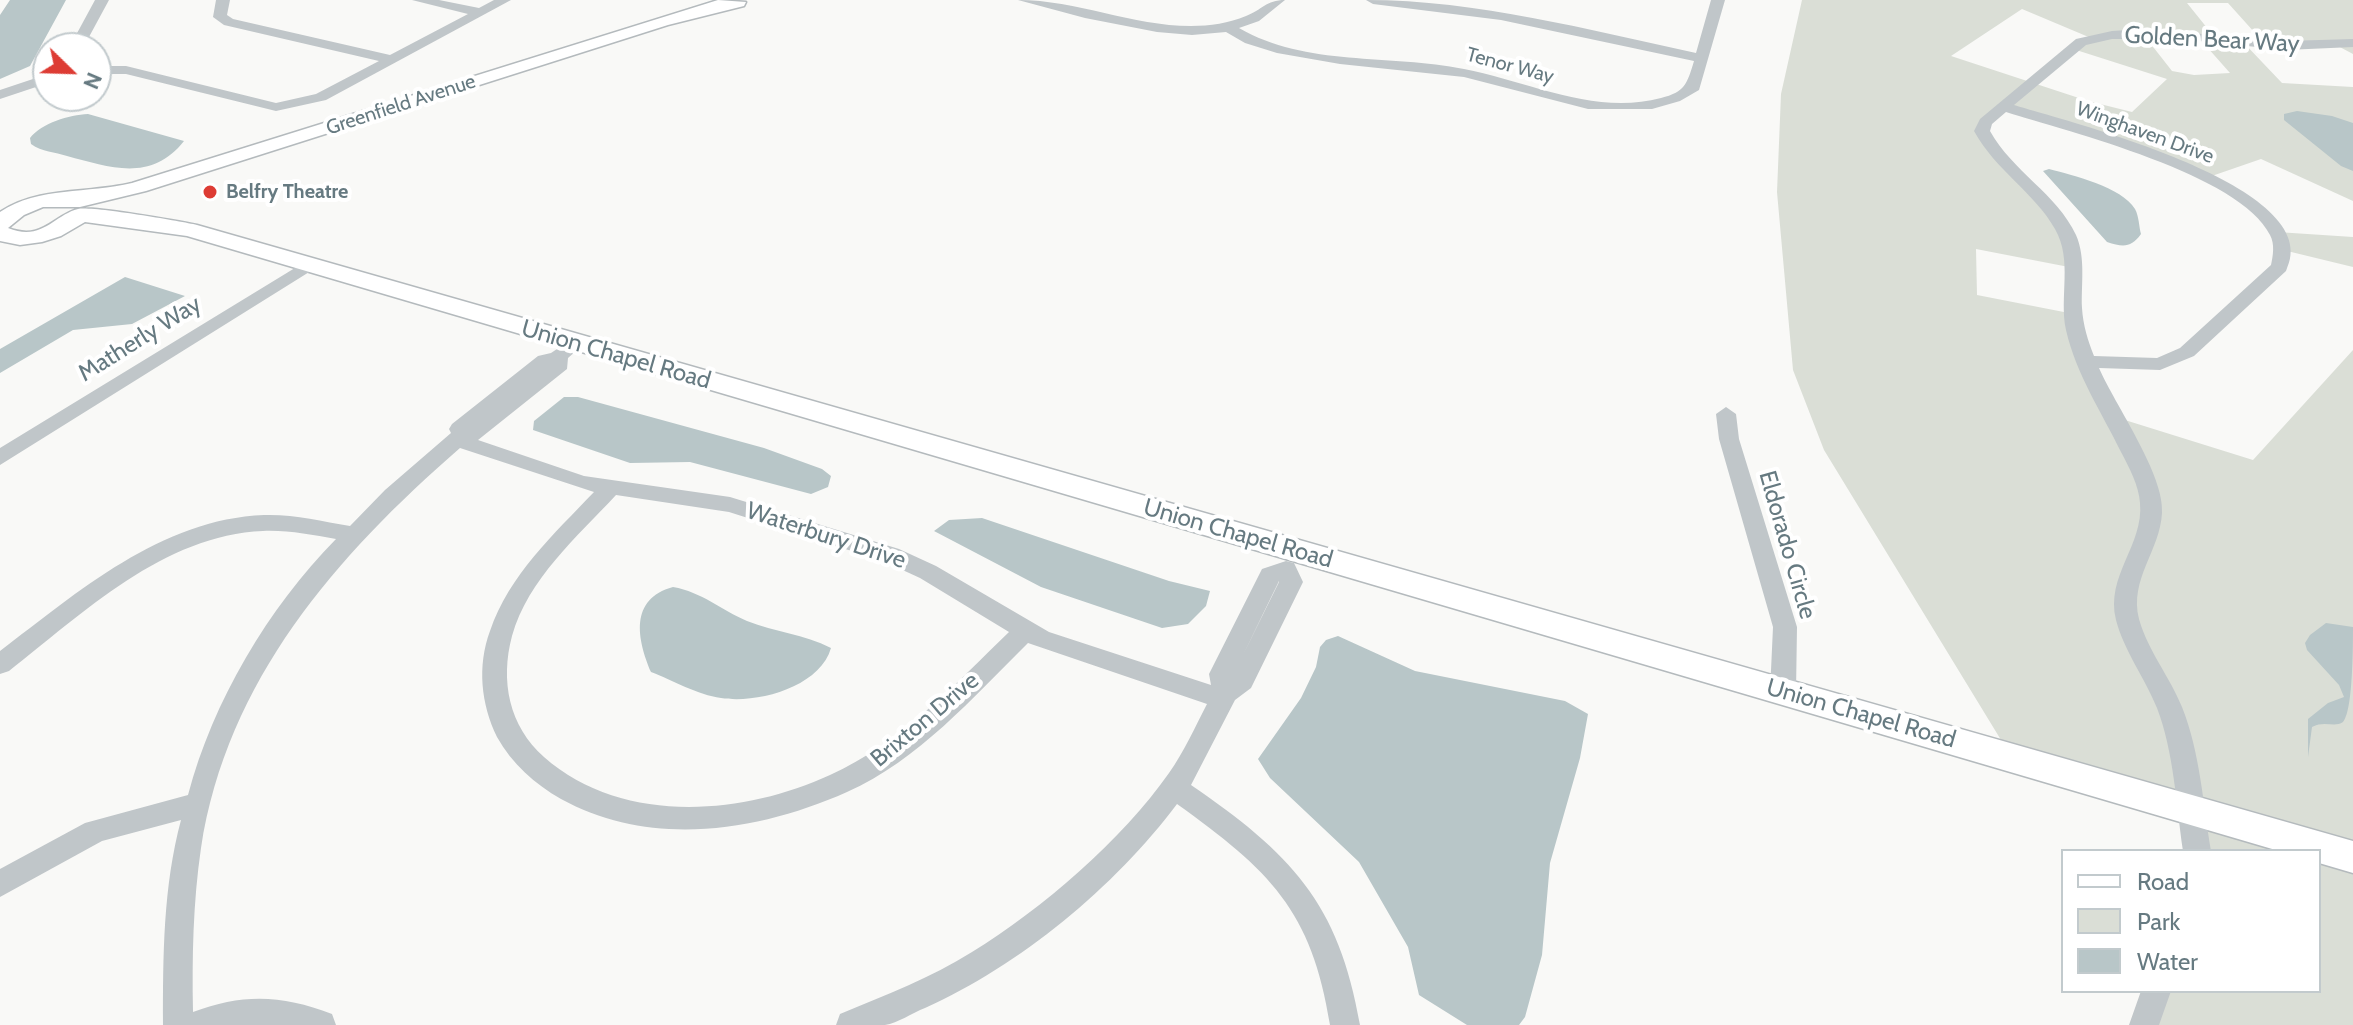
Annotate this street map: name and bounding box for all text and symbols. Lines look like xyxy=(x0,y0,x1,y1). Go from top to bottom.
street label: Golden Bear Way xyxy=(2124,21,2300,59)
north arrow xyxy=(32,32,112,112)
street label: Tenor Way xyxy=(1464,43,1556,89)
text: N xyxy=(77,68,108,93)
street label: Greenfield Avenue xyxy=(323,70,479,140)
street label: Winghaven Drive xyxy=(2073,97,2217,169)
place label: Belfry Theatre xyxy=(226,180,348,204)
marker: Belfry Theatre xyxy=(201,183,219,201)
street label: Matherly Way xyxy=(73,290,207,388)
street label: Union Chapel Road xyxy=(518,314,714,396)
street label: Eldorado Circle xyxy=(1752,468,1822,622)
street label: Union Chapel Road xyxy=(1140,493,1336,575)
street label: Waterbury Drive xyxy=(743,497,909,575)
street label: Brixton Drive xyxy=(865,667,985,773)
street label: Union Chapel Road xyxy=(1763,673,1959,755)
legend xyxy=(2061,849,2321,993)
text: Road xyxy=(2137,867,2189,896)
text: Park xyxy=(2137,907,2180,936)
text: Water xyxy=(2137,947,2198,976)

